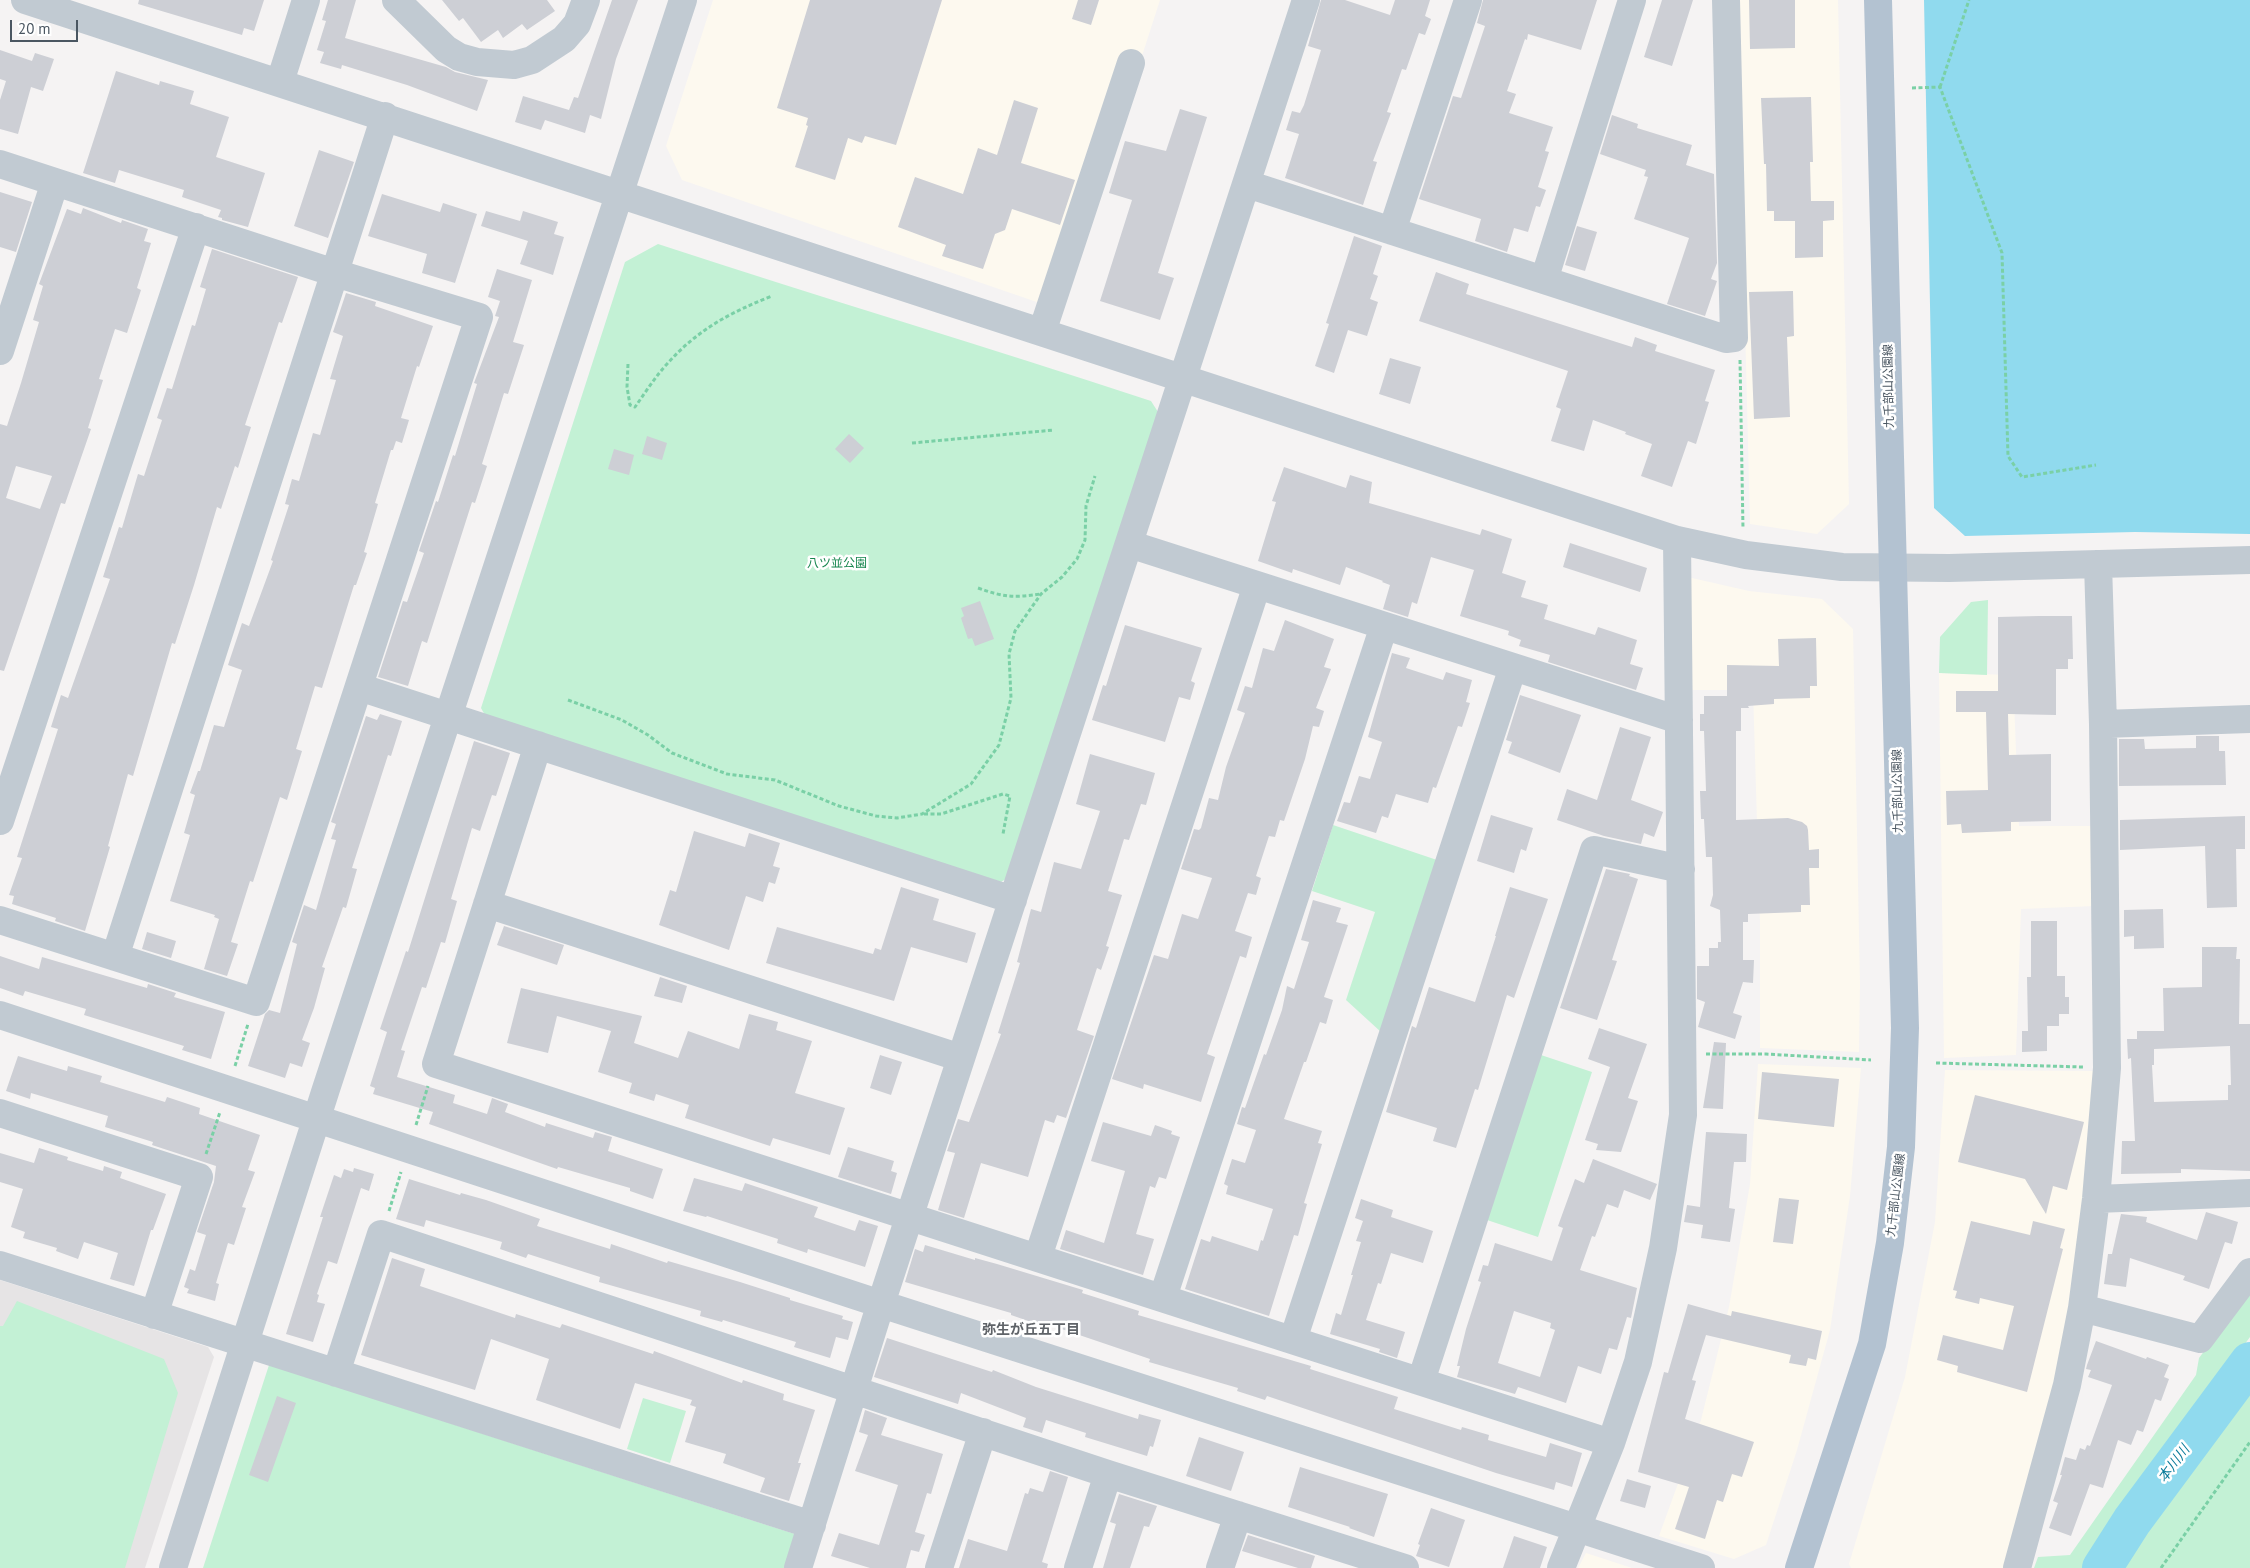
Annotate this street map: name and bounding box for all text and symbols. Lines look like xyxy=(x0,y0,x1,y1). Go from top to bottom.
scale bar xyxy=(12,10,80,42)
text: 20 m xyxy=(18,19,51,38)
street label: 九千部山公園線 xyxy=(1881,344,1897,428)
park label: 八ツ並公園 xyxy=(807,557,867,571)
street label: 九千部山公園線 xyxy=(1890,749,1906,833)
street label: 九千部山公園線 xyxy=(1884,1152,1908,1238)
district label: 弥生が丘五丁目 xyxy=(982,1322,1080,1338)
water label: 本川川 xyxy=(2155,1442,2193,1486)

